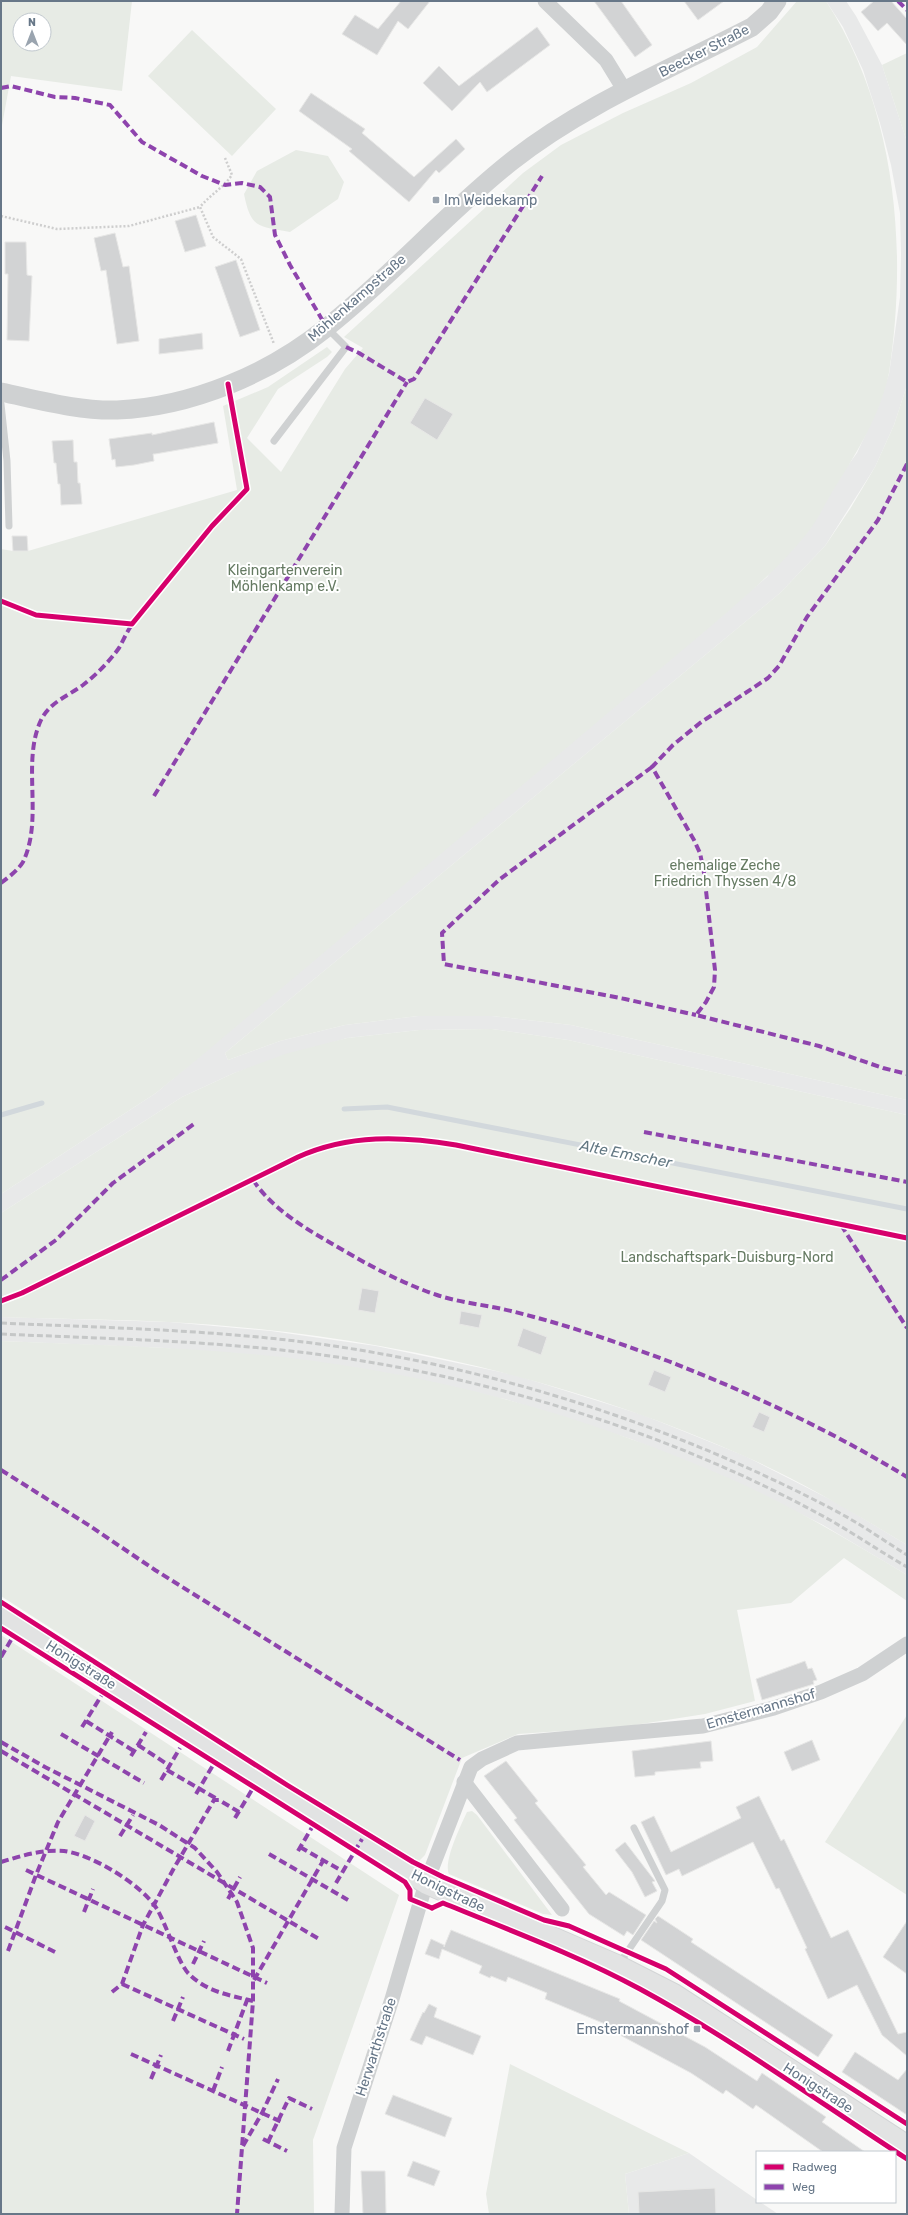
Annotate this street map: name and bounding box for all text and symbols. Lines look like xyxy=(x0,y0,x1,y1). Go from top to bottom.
north arrow xyxy=(12,12,52,52)
text: N xyxy=(28,16,36,29)
street label: Beecker Straße xyxy=(656,21,752,81)
place label: Im Weidekamp xyxy=(444,192,537,209)
marker: Im Weidekamp xyxy=(431,195,441,205)
street label: Möhlenkampstraße xyxy=(304,251,410,345)
park label: Kleingartenverein Möhlenkamp e.V. xyxy=(228,562,342,595)
park label: ehemalige Zeche Friedrich Thyssen 4/8 xyxy=(654,857,796,890)
water label: Alte Emscher xyxy=(578,1136,675,1172)
park label: Landschaftspark-Duisburg-Nord xyxy=(620,1249,834,1266)
street label: Honigstraße xyxy=(43,1637,120,1693)
street label: Emstermannshof xyxy=(704,1685,818,1733)
street label: Honigstraße xyxy=(408,1866,488,1916)
street label: Herwarthstraße xyxy=(352,1995,400,2099)
place label: Emstermannshof xyxy=(576,2021,690,2038)
marker: Emstermannshof xyxy=(692,2024,702,2034)
street label: Honigstraße xyxy=(780,2059,856,2117)
legend xyxy=(756,2151,896,2203)
text: Radweg xyxy=(792,2160,837,2174)
text: Weg xyxy=(792,2180,815,2194)

